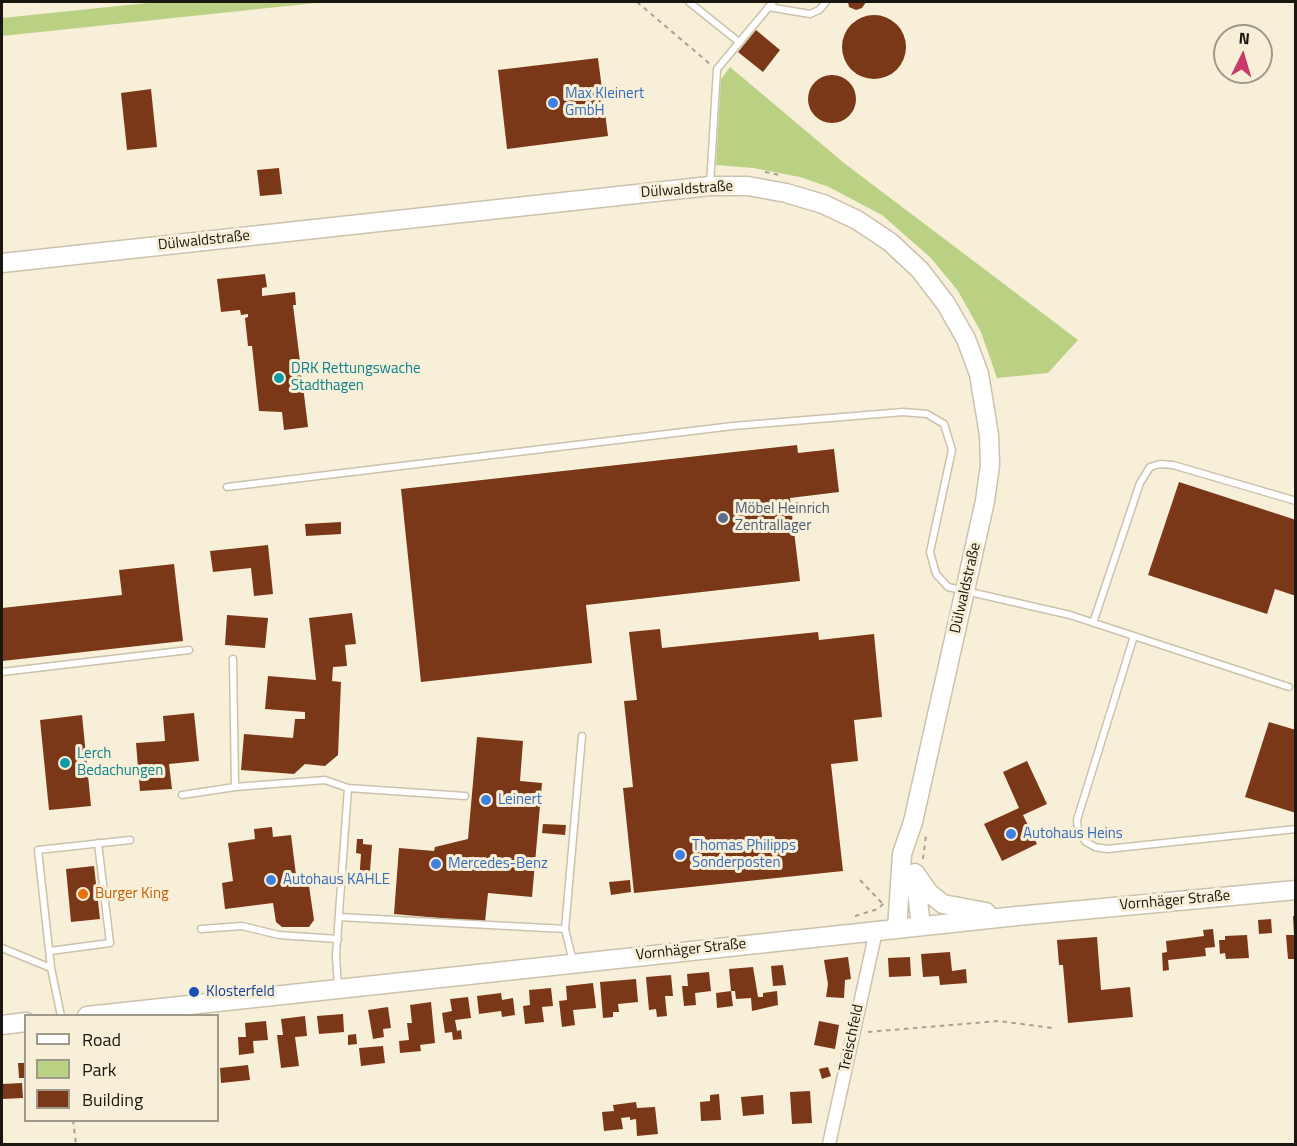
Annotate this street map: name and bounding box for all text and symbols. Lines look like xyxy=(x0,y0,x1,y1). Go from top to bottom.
north arrow xyxy=(1213,24,1273,84)
text: N xyxy=(1238,26,1251,50)
place label: Max Kleinert GmbH xyxy=(565,85,644,120)
marker: Max Kleinert GmbH xyxy=(546,96,560,110)
street label: Dülwaldstraße xyxy=(640,178,734,202)
street label: Dülwaldstraße xyxy=(157,227,251,255)
place label: DRK Rettungswache Stadthagen xyxy=(291,360,421,395)
marker: DRK Rettungswache Stadthagen xyxy=(272,371,286,385)
place label: Möbel Heinrich Zentrallager xyxy=(735,500,830,535)
marker: Möbel Heinrich Zentrallager xyxy=(716,511,730,525)
street label: Dülwaldstraße xyxy=(947,541,985,635)
place label: Lerch Bedachungen xyxy=(77,745,163,780)
marker: Lerch Bedachungen xyxy=(58,756,72,770)
place label: Leinert xyxy=(498,791,542,809)
marker: Leinert xyxy=(479,793,493,807)
place label: Autohaus Heins xyxy=(1023,825,1123,843)
marker: Autohaus Heins xyxy=(1004,827,1018,841)
place label: Thomas Philipps Sonderposten xyxy=(692,837,796,872)
marker: Thomas Philipps Sonderposten xyxy=(673,848,687,862)
place label: Mercedes-Benz xyxy=(448,855,548,873)
marker: Mercedes-Benz xyxy=(429,857,443,871)
place label: Autohaus KAHLE xyxy=(283,871,390,889)
marker: Autohaus KAHLE xyxy=(264,873,278,887)
place label: Burger King xyxy=(95,885,169,903)
marker: Burger King xyxy=(76,887,90,901)
street label: Vornhäger Straße xyxy=(1119,887,1231,915)
street label: Vornhäger Straße xyxy=(635,935,747,965)
place label: Klosterfeld xyxy=(206,983,275,1001)
marker: Klosterfeld xyxy=(187,985,201,999)
street label: Treischfeld xyxy=(836,1003,868,1073)
legend xyxy=(24,1014,219,1122)
text: Road xyxy=(82,1026,121,1053)
text: Park xyxy=(82,1056,116,1083)
text: Building xyxy=(82,1086,143,1113)

